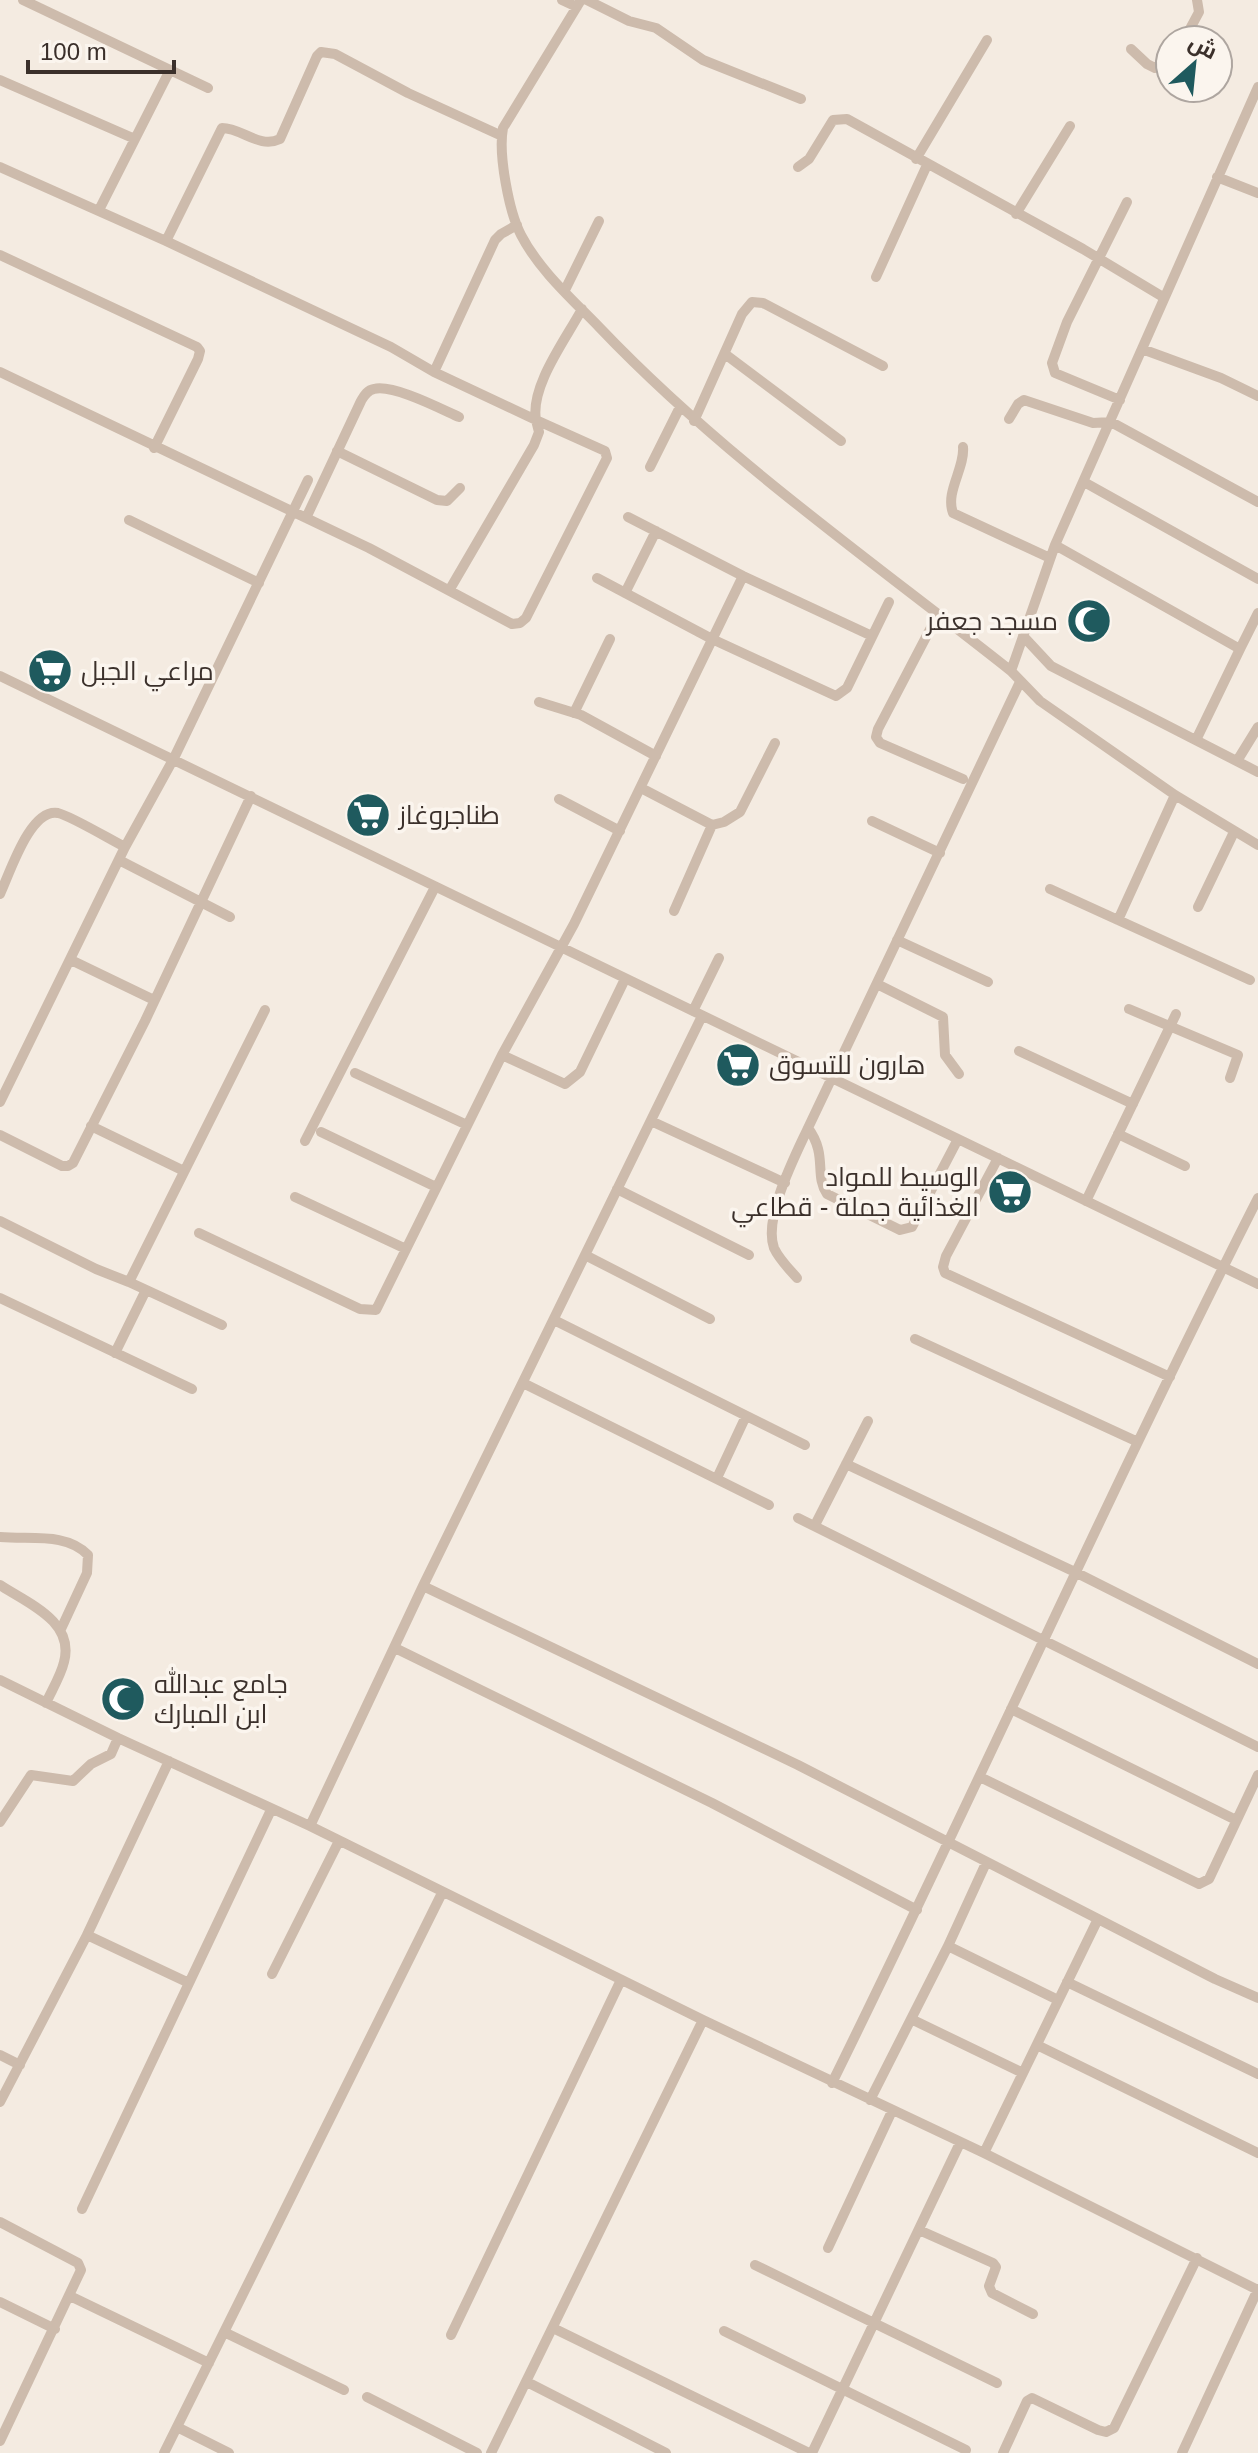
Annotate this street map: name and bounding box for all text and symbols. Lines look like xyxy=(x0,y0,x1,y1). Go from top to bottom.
scale bar xyxy=(28,24,174,74)
north arrow xyxy=(1154,24,1234,104)
text: ش xyxy=(1184,29,1221,65)
text: 100 m xyxy=(40,38,107,65)
mosque icon: مسجد جعفر xyxy=(1065,597,1113,645)
place label: مسجد جعفر xyxy=(925,606,1058,636)
supermarket icon: مراعي الجبل xyxy=(26,647,74,695)
place label: مراعي الجبل xyxy=(81,656,214,692)
supermarket icon: طناجروغاز xyxy=(344,791,392,839)
place label: طناجروغاز xyxy=(397,800,500,830)
supermarket icon: هارون للتسوق xyxy=(714,1041,762,1089)
place label: هارون للتسوق xyxy=(769,1050,926,1081)
place label: الوسيط للمواد الغذائية جملة - قطاعي xyxy=(731,1162,979,1228)
supermarket icon: الوسيط للمواد الغذائية جملة - قطاعي xyxy=(986,1168,1034,1216)
place label: جامع عبدالله ابن المبارك xyxy=(154,1667,288,1730)
mosque icon: جامع عبدالله ابن المبارك xyxy=(99,1675,147,1723)

